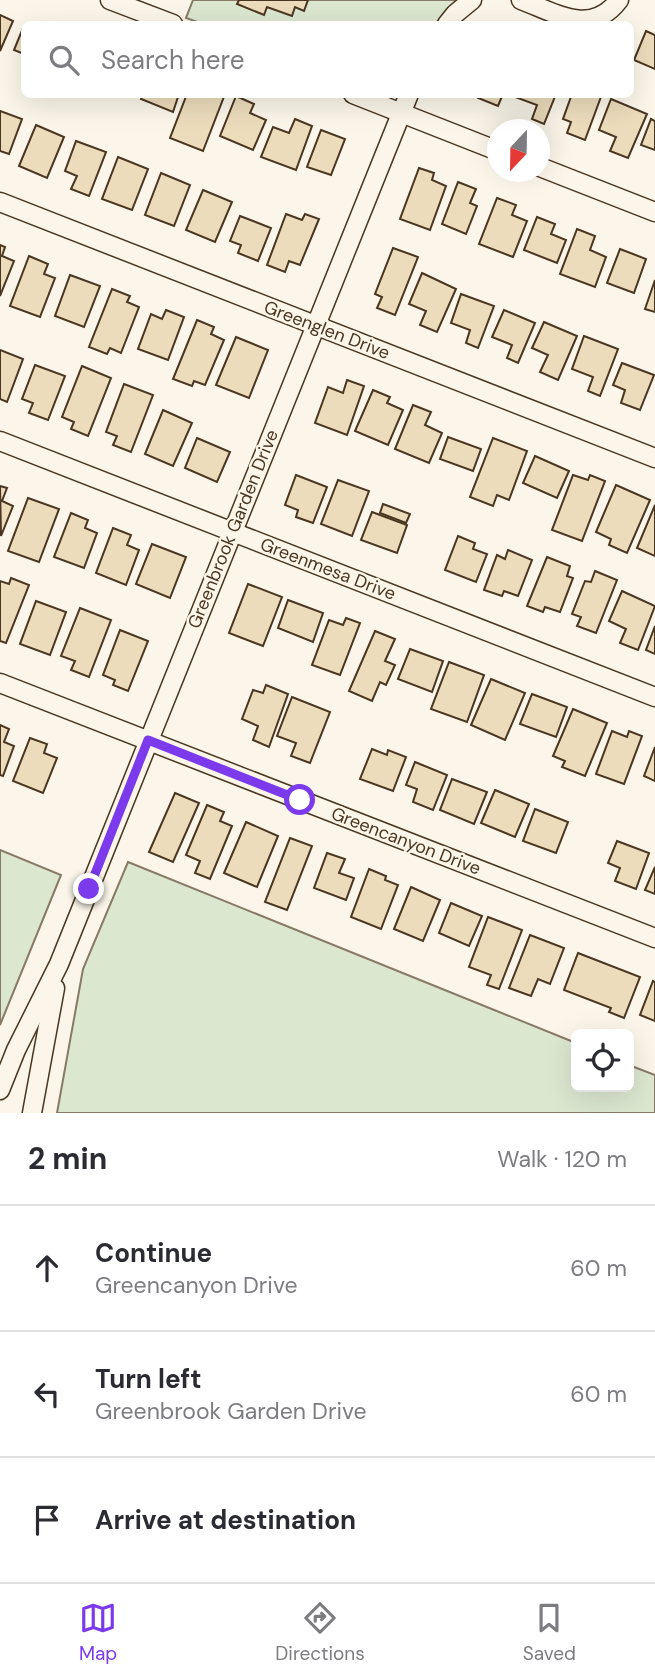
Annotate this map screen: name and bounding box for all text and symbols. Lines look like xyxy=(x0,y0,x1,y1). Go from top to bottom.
search box xyxy=(21,21,634,98)
icon: search xyxy=(45,41,83,79)
text: Search here xyxy=(101,43,244,77)
north arrow xyxy=(487,119,550,182)
street label: Greenglen Drive xyxy=(261,295,393,365)
street label: Greenbrook Garden Drive xyxy=(182,426,284,632)
street label: Greenmesa Drive xyxy=(257,532,399,606)
route start xyxy=(284,784,315,815)
street label: Greencanyon Drive xyxy=(328,801,484,881)
route end xyxy=(73,873,104,904)
map controls xyxy=(571,1029,634,1092)
button: locate xyxy=(571,1029,634,1092)
text: 2 min xyxy=(28,1139,107,1178)
text: Walk · 120 m xyxy=(497,1144,627,1174)
text: Continue xyxy=(95,1236,212,1270)
icon: ahead xyxy=(28,1249,66,1287)
text: 60 m xyxy=(570,1253,627,1283)
text: Greencanyon Drive xyxy=(95,1270,298,1300)
text: Turn left xyxy=(95,1362,202,1396)
icon: left xyxy=(28,1375,66,1413)
text: 60 m xyxy=(570,1379,627,1409)
text: Greenbrook Garden Drive xyxy=(95,1396,367,1426)
icon: arrive xyxy=(28,1501,66,1539)
text: Arrive at destination xyxy=(95,1503,356,1537)
tab: Map xyxy=(79,1599,117,1666)
tab: Directions xyxy=(275,1599,365,1666)
tab: Saved xyxy=(523,1599,576,1666)

